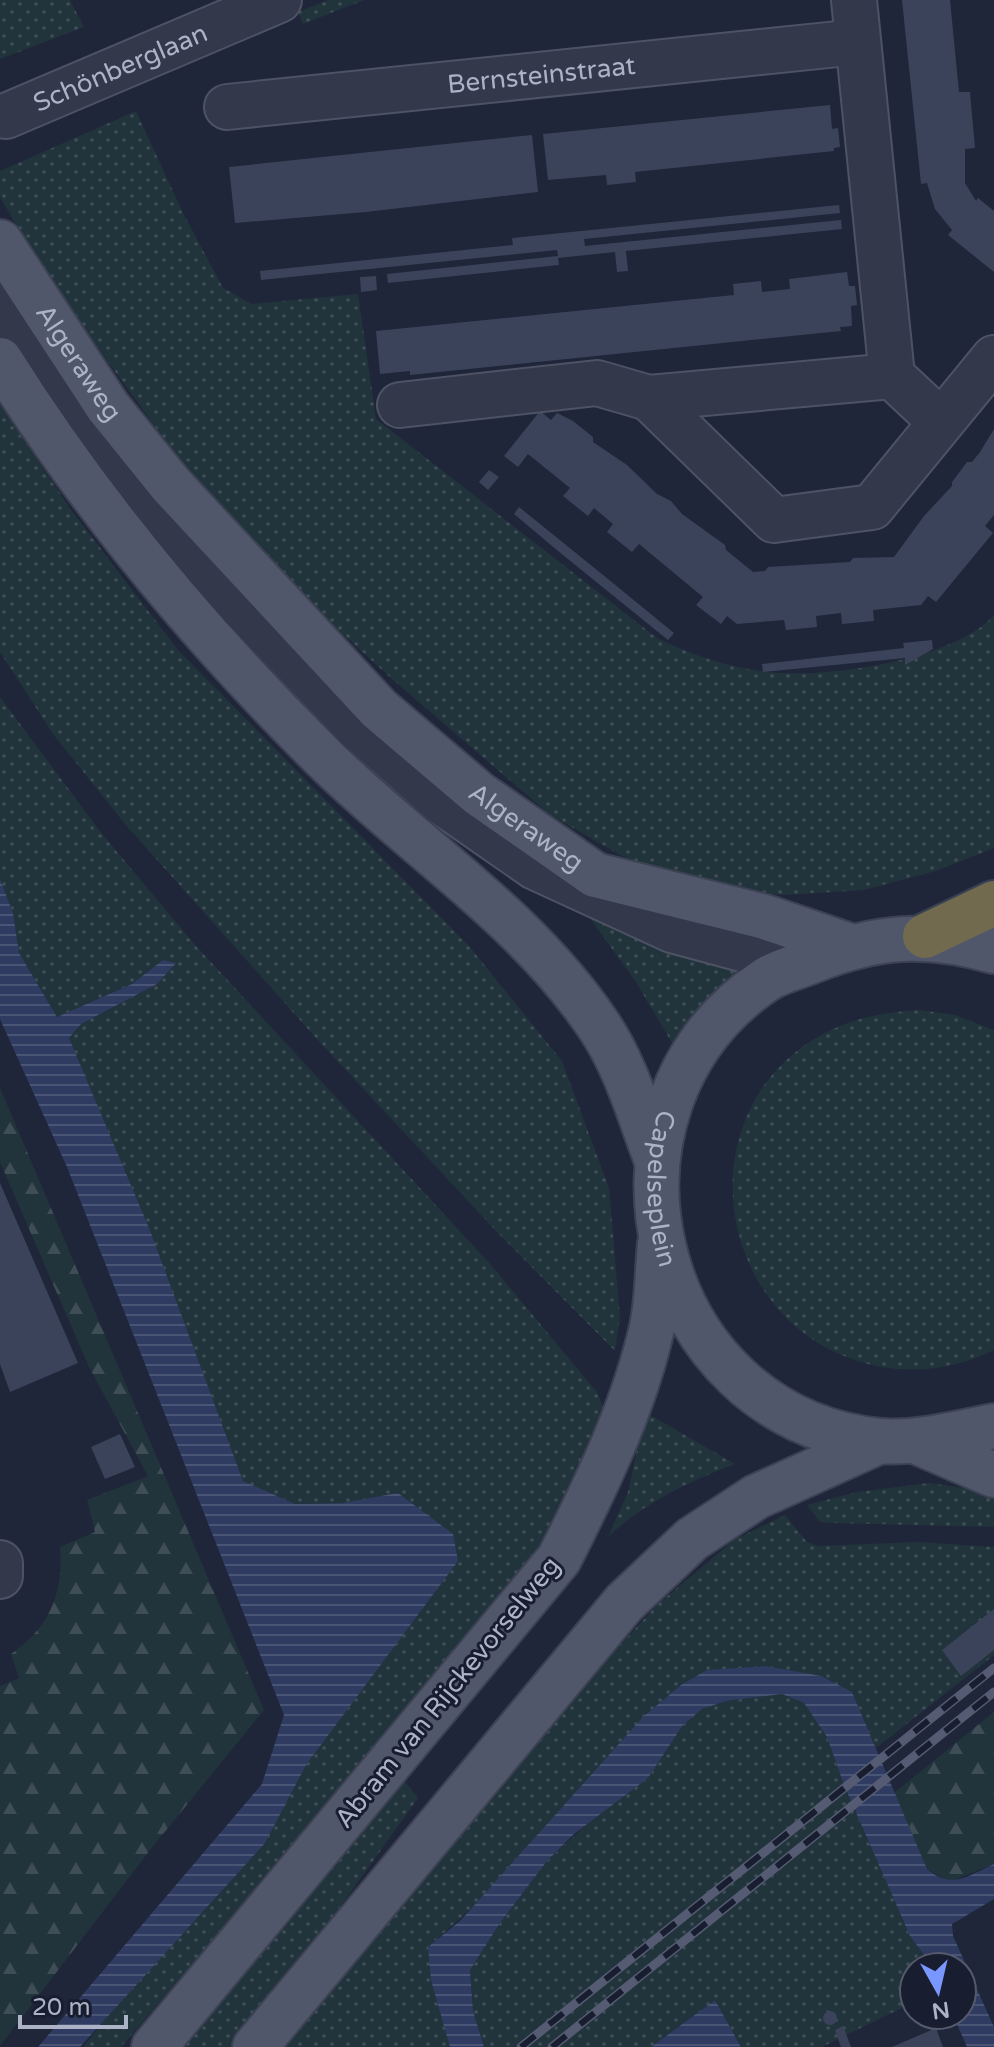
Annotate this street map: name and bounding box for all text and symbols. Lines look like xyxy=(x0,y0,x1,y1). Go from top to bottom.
street label: Schönberglaan xyxy=(29,17,212,119)
street label: Bernsteinstraat xyxy=(446,50,637,100)
street label: Algeraweg xyxy=(29,299,128,427)
street label: Algeraweg xyxy=(463,777,589,878)
street label: Capelseplein xyxy=(641,1107,683,1271)
street label: Abram van Rijckevorselweg xyxy=(328,1550,566,1834)
north arrow xyxy=(898,1951,978,2031)
scale bar xyxy=(20,1979,126,2029)
text: 20 m xyxy=(32,1993,90,2022)
text: N xyxy=(930,1996,951,2024)

